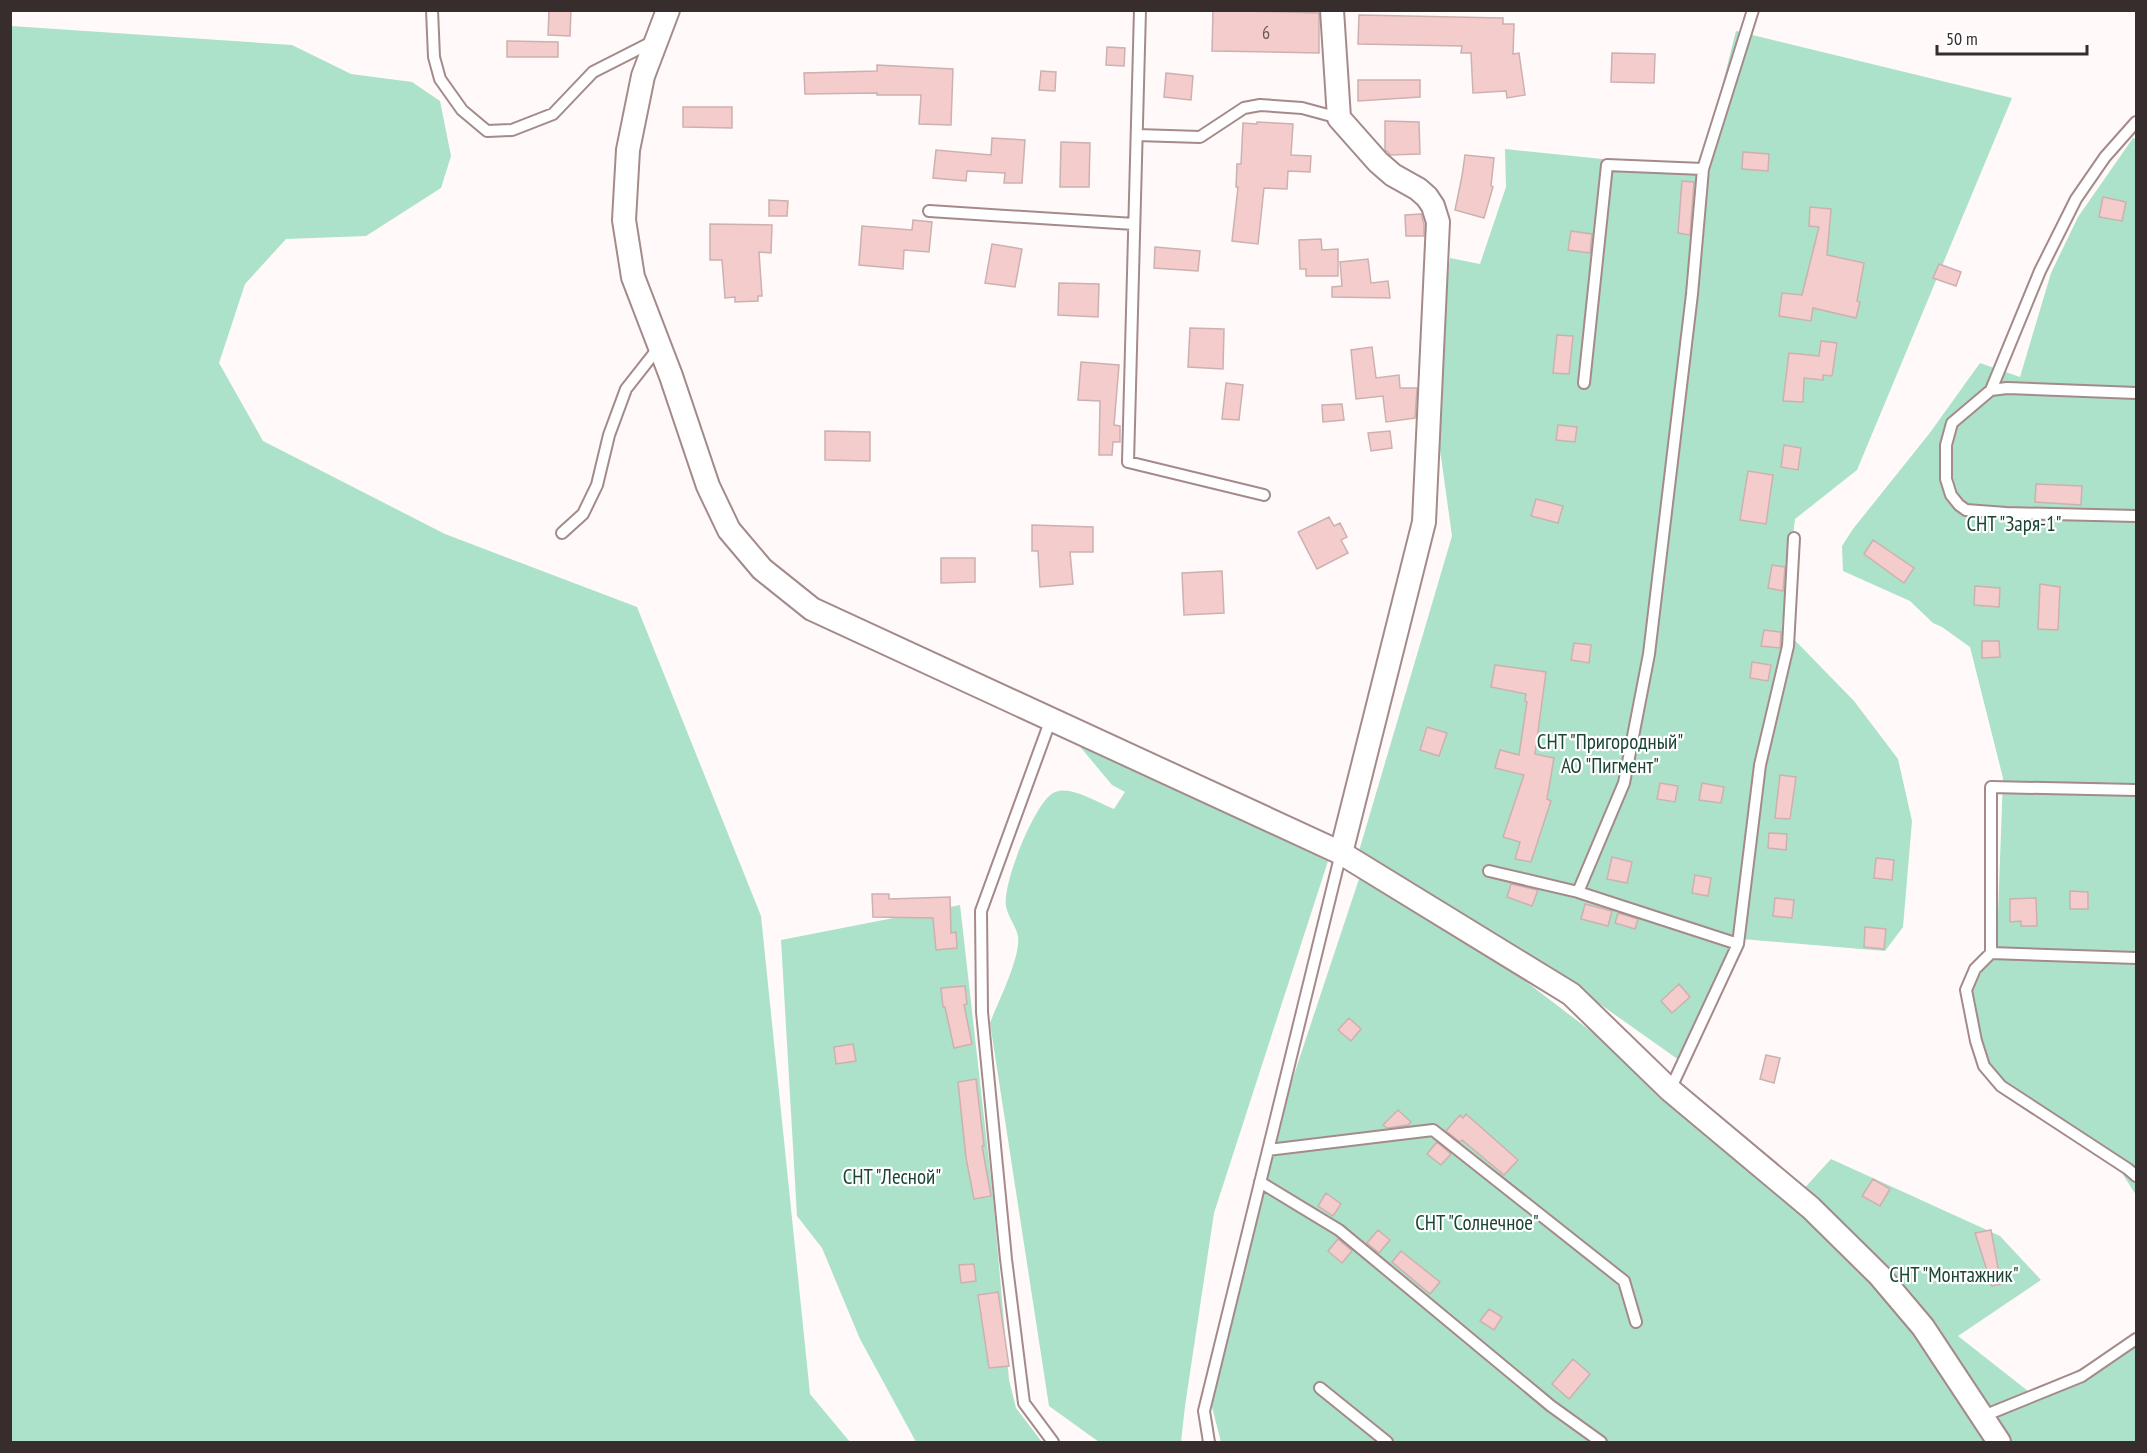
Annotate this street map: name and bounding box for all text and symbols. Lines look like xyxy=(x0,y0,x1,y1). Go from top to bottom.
scale bar xyxy=(1937,18,2087,56)
house number: 6 xyxy=(1262,21,1270,44)
text: 50 m xyxy=(1946,27,1978,50)
park label: СНТ "Заря-1" xyxy=(1966,510,2062,537)
park label: СНТ "Пригородный" АО "Пигмент" xyxy=(1537,728,1683,779)
park label: СНТ "Лесной" xyxy=(843,1163,941,1190)
park label: СНТ "Солнечное" xyxy=(1415,1209,1539,1236)
park label: СНТ "Монтажник" xyxy=(1889,1261,2019,1288)

